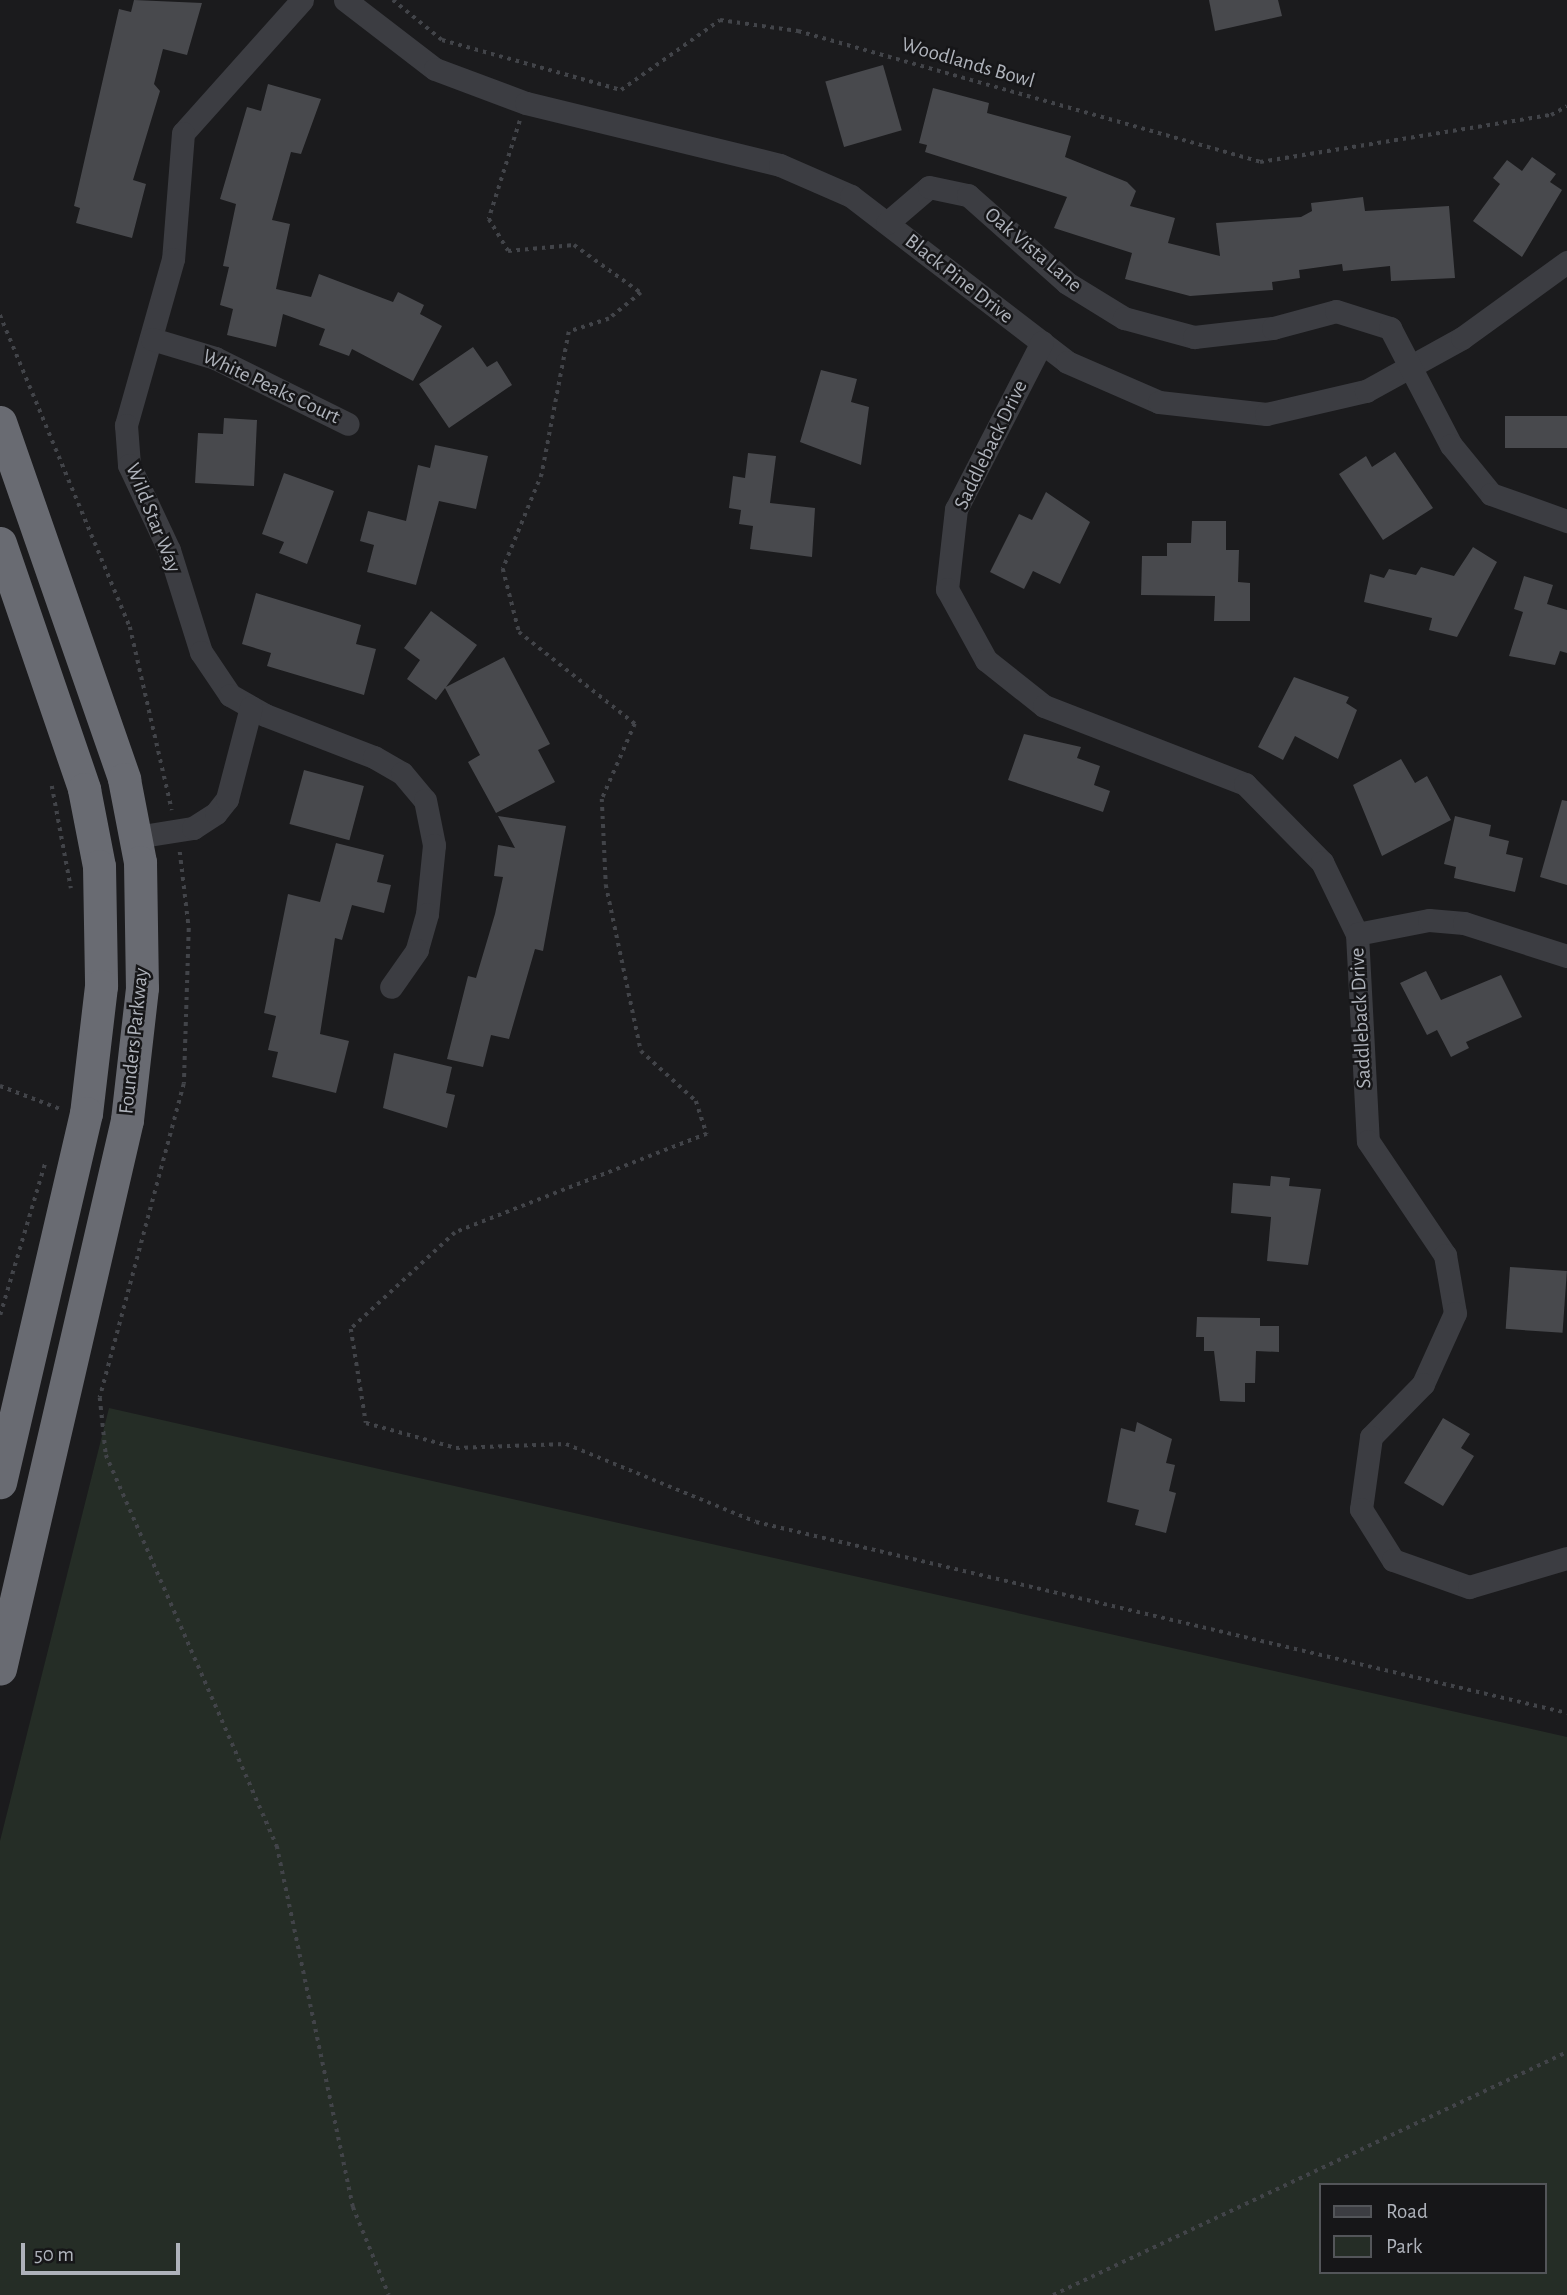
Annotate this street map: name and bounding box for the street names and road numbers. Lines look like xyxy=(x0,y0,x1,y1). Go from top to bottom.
street label: Woodlands Bowl xyxy=(898,32,1038,94)
street label: Oak Vista Lane xyxy=(979,202,1087,298)
street label: Black Pine Drive xyxy=(900,229,1018,329)
street label: White Peaks Court xyxy=(198,344,344,430)
street label: Saddleback Drive xyxy=(949,376,1033,514)
street label: Wild Star Way xyxy=(120,460,186,576)
street label: Saddleback Drive xyxy=(1345,947,1377,1089)
street label: Founders Parkway xyxy=(114,967,154,1115)

